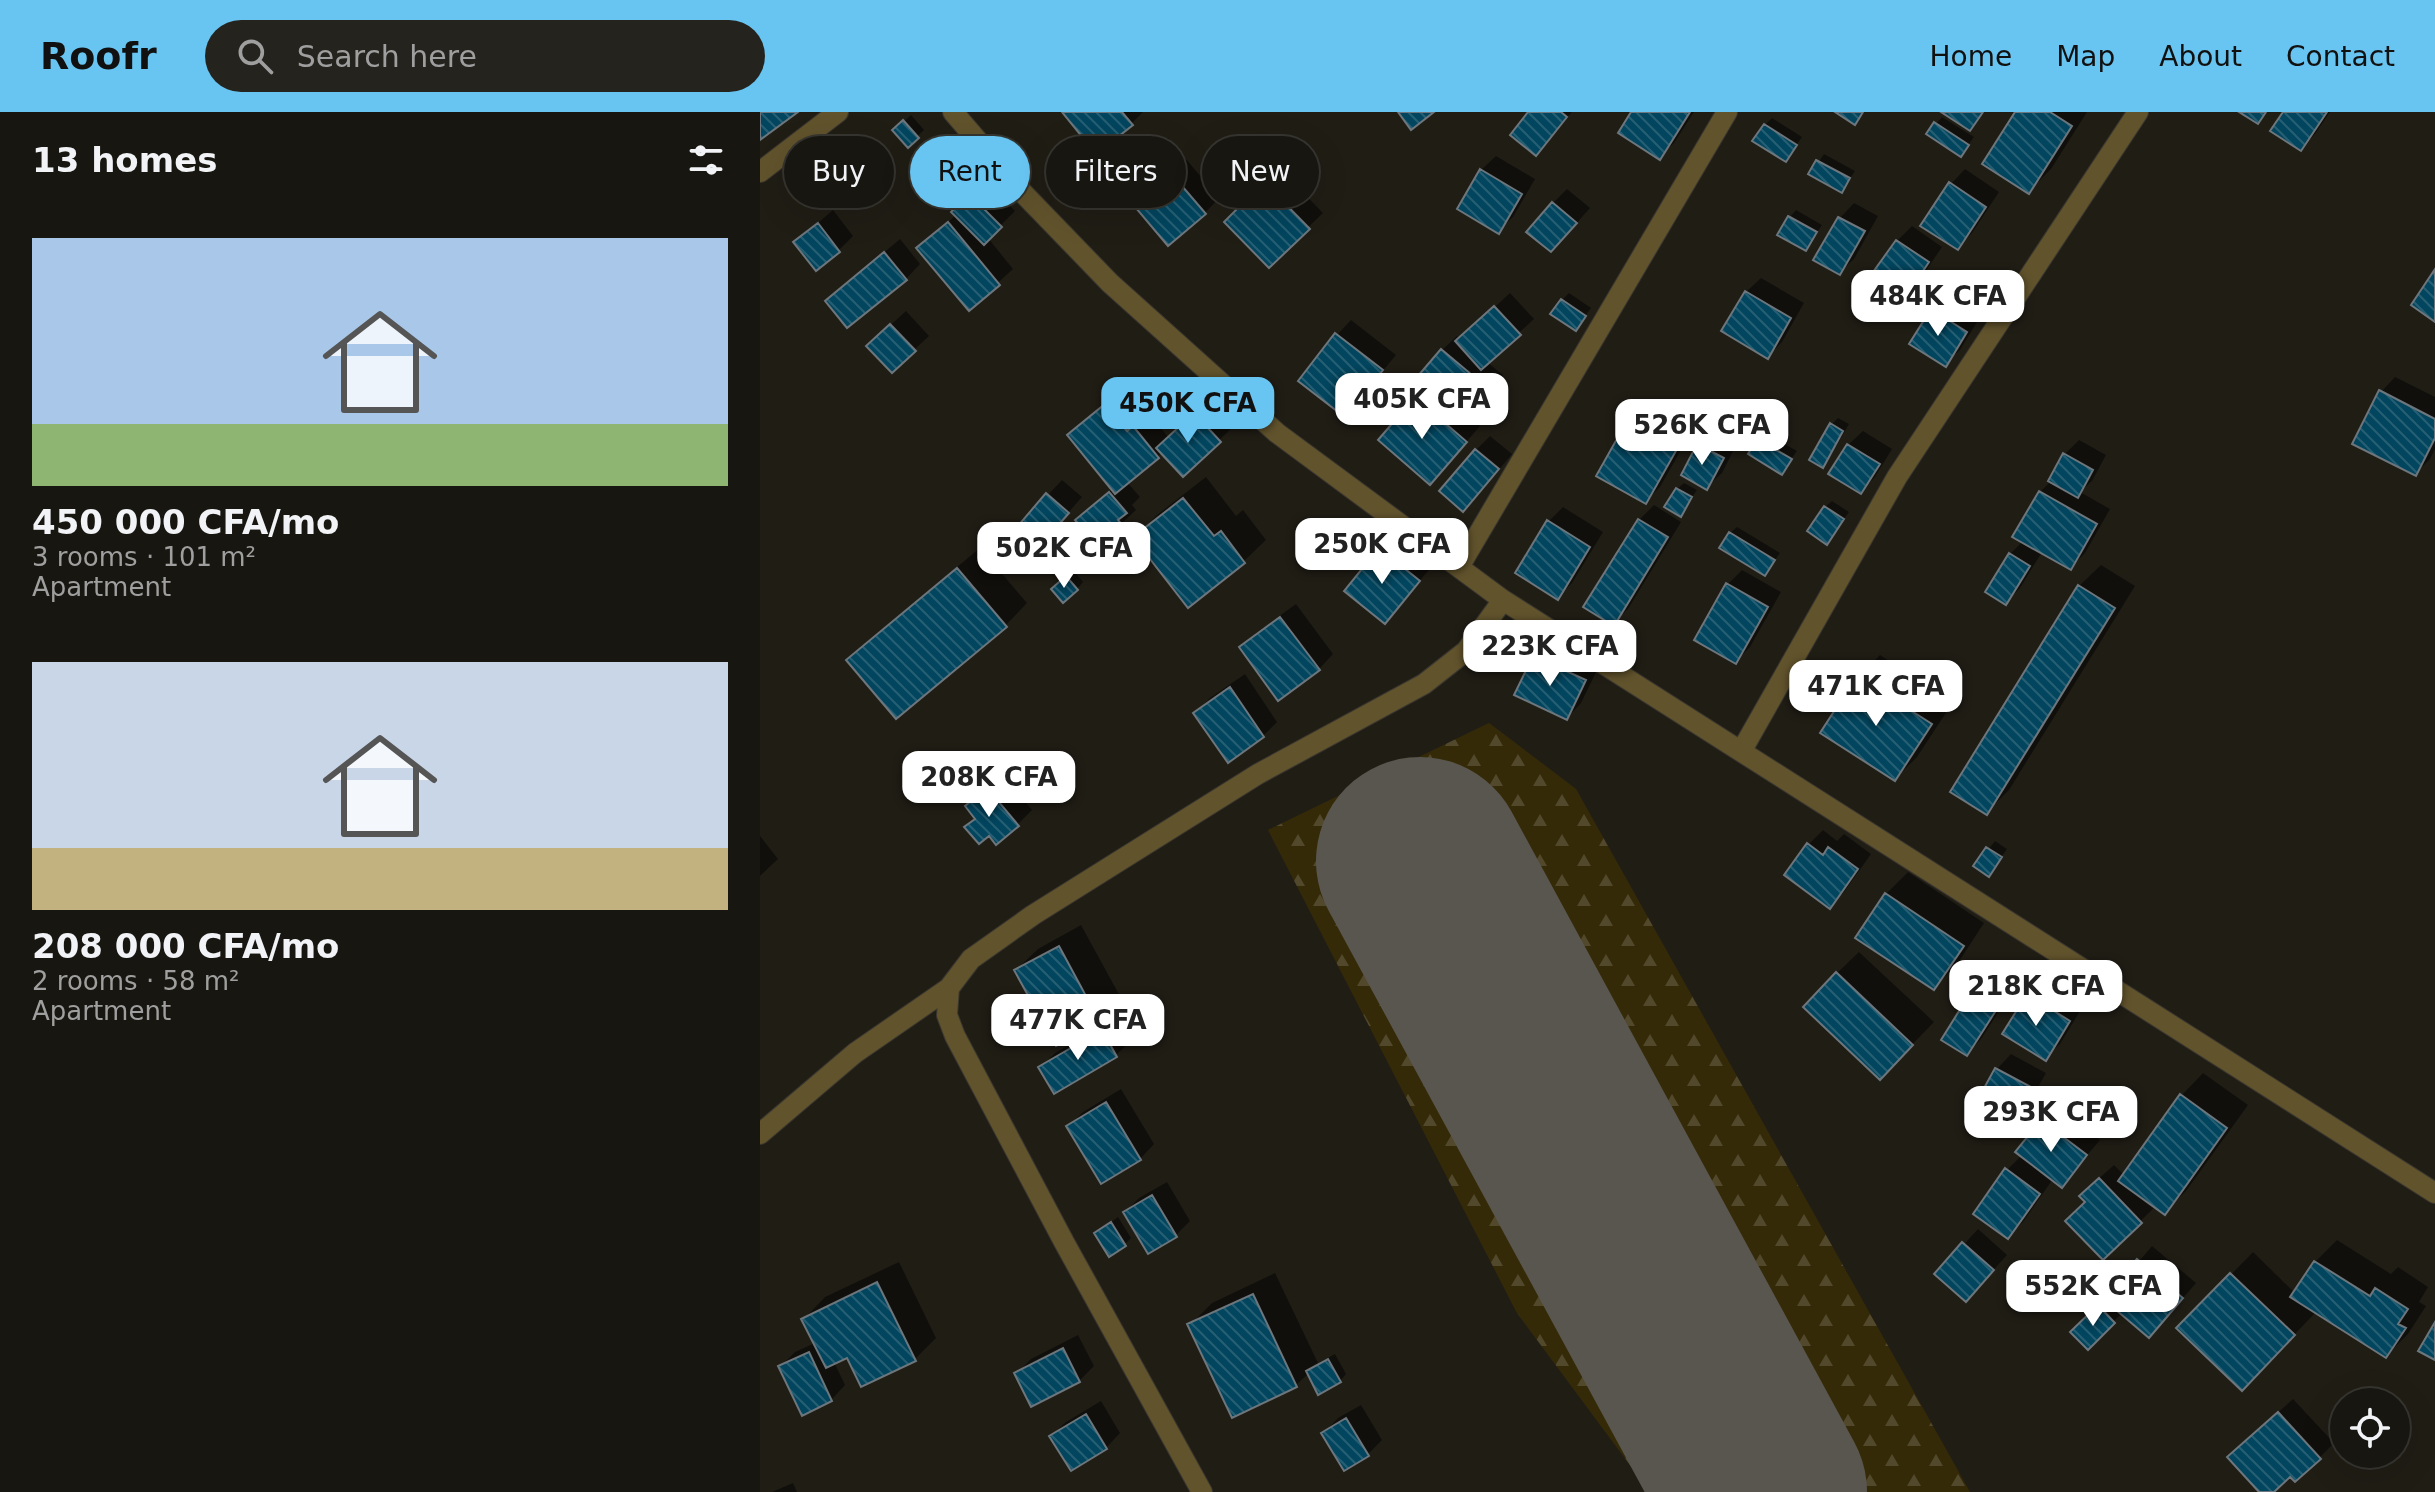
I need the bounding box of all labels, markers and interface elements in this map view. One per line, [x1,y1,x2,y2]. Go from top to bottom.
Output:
search box [205,20,765,92]
text: Roofr [40,34,157,78]
icon: search [233,34,277,78]
text: Search here [297,39,477,74]
text: Home [1929,40,2012,73]
text: Map [2056,40,2115,73]
text: About [2159,40,2242,73]
text: Contact [2286,40,2395,73]
chip: Buy [784,136,894,208]
chip: Rent [910,136,1030,208]
chip: Filters [1046,136,1186,208]
chip: New [1202,136,1319,208]
icon: filters [684,138,728,182]
text: 13 homes [32,140,217,180]
pin: 484K CFA [1855,270,2021,338]
text: 484K CFA [1869,281,2007,311]
icon: home [308,290,452,434]
pin: 405K CFA [1339,373,1505,441]
pin: 450K CFA [1105,377,1271,445]
text: 405K CFA [1353,384,1491,414]
text: 450K CFA [1119,388,1257,418]
pin: 526K CFA [1619,399,1785,467]
text: 526K CFA [1633,410,1771,440]
text: 450 000 CFA/mo [32,502,339,542]
pin: 250K CFA [1299,518,1465,586]
pin: 502K CFA [981,522,1147,590]
text: 250K CFA [1313,529,1451,559]
text: 502K CFA [995,533,1133,563]
text: 3 rooms · 101 m² [32,542,256,572]
text: Apartment [32,572,171,602]
pin: 223K CFA [1467,620,1633,688]
text: 223K CFA [1481,631,1619,661]
pin: 471K CFA [1793,660,1959,728]
text: 471K CFA [1807,671,1945,701]
icon: home [308,714,452,858]
pin: 208K CFA [906,751,1072,819]
text: 208K CFA [920,762,1058,792]
text: 208 000 CFA/mo [32,926,339,966]
pin: 218K CFA [1953,960,2119,1028]
text: 2 rooms · 58 m² [32,966,240,996]
text: 218K CFA [1967,971,2105,1001]
pin: 477K CFA [995,994,1161,1062]
text: Apartment [32,996,171,1026]
text: 477K CFA [1009,1005,1147,1035]
pin: 293K CFA [1968,1086,2134,1154]
text: 293K CFA [1982,1097,2120,1127]
pin: 552K CFA [2010,1260,2176,1328]
text: 552K CFA [2024,1271,2162,1301]
map controls [2330,1388,2410,1468]
button: locate [2330,1388,2410,1468]

